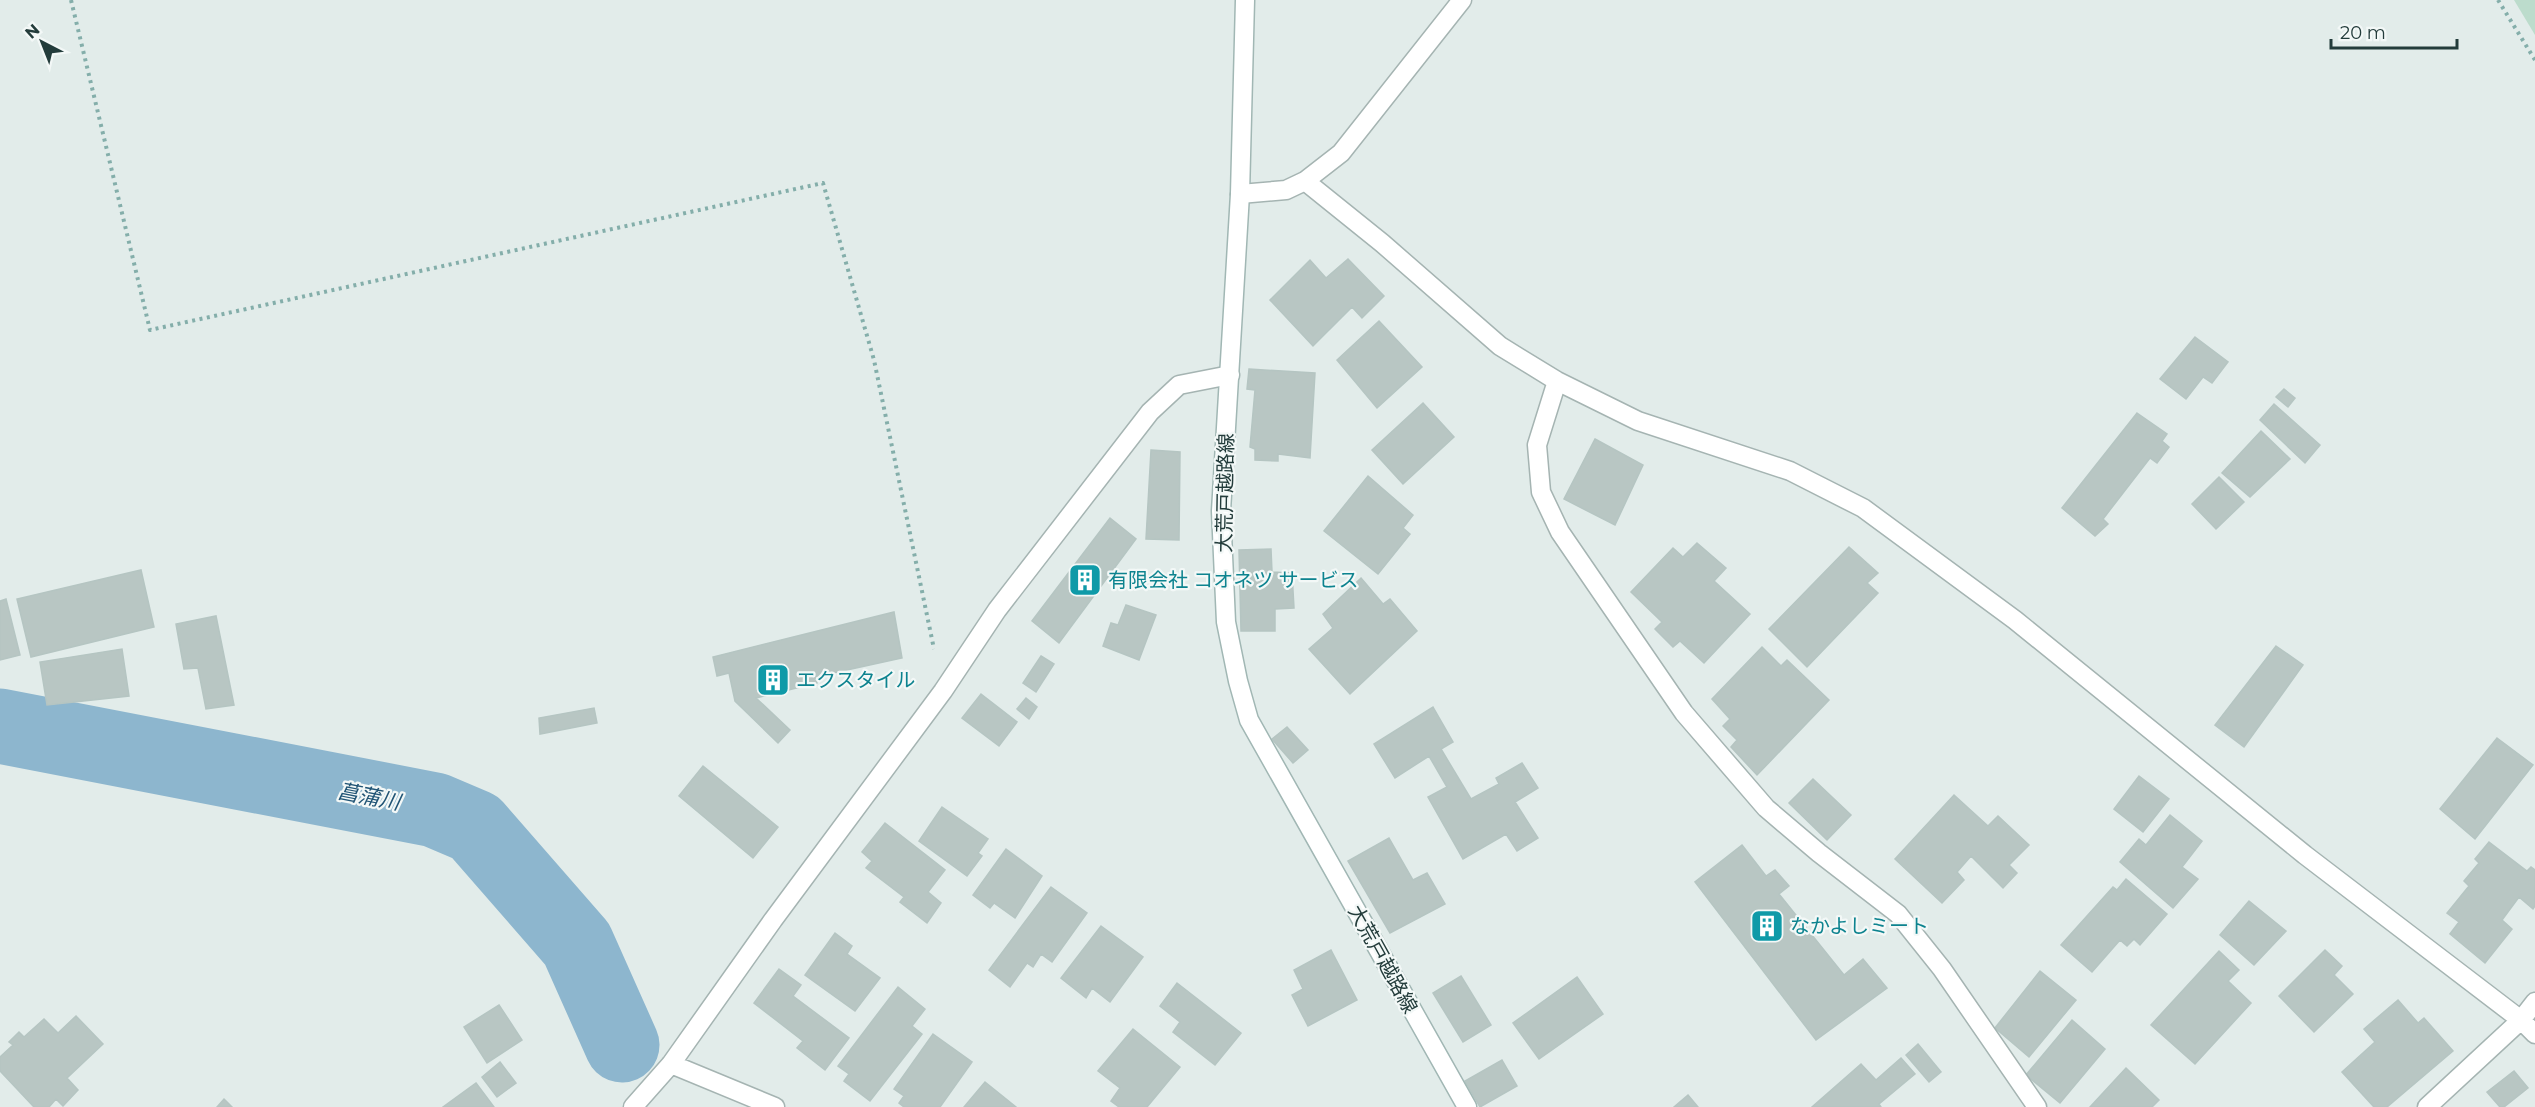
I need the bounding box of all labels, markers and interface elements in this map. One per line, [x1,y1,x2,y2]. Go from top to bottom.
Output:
north arrow [12,12,72,72]
scale bar [2331,12,2457,50]
text: N [21,20,43,43]
text: 20 m [2340,22,2386,44]
street label: 大荒戸越路線 [1212,433,1238,553]
building icon: 有限会社 コオネツ サービス [1067,562,1103,598]
place label: 有限会社 コオネツ サービス [1108,568,1358,592]
building icon: エクスタイル [755,662,791,698]
place label: エクスタイル [796,668,915,692]
water label: 菖蒲川 [336,778,404,815]
street label: 大荒戸越路線 [1343,901,1423,1017]
building icon: なかよしミート [1749,908,1785,944]
place label: なかよしミート [1790,914,1929,938]

